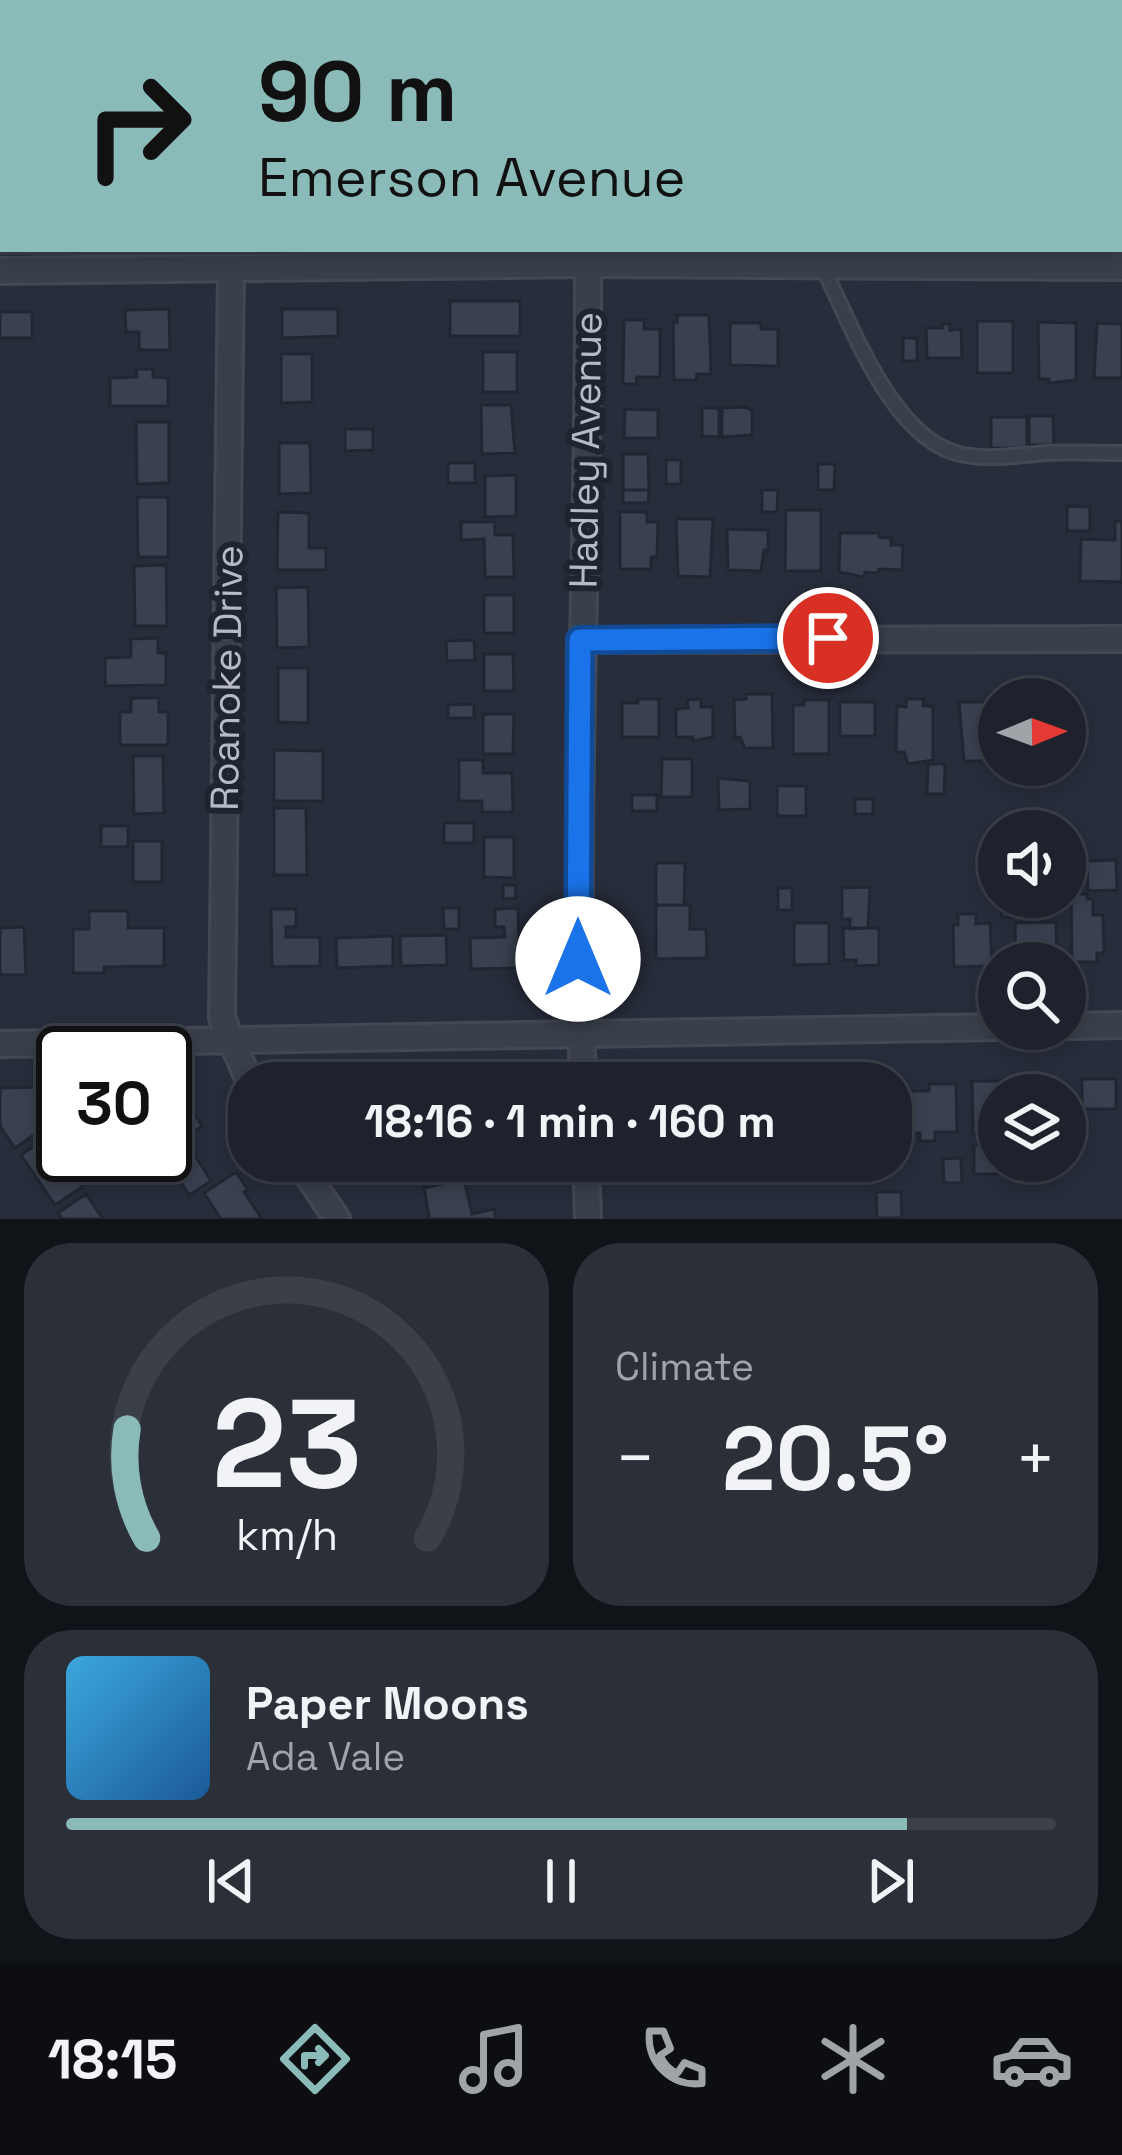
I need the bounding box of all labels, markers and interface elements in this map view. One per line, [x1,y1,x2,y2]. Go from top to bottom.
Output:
text: 90 m [258,38,457,146]
icon: right [60,48,216,204]
text: Emerson Avenue [258,143,685,212]
street label: Hadley Avenue [559,311,612,589]
street label: Roanoke Drive [200,545,253,811]
pin [777,587,879,689]
icon: arrive [795,605,861,671]
north arrow [978,678,1086,786]
map controls [978,678,1086,1182]
button: sound [978,810,1086,918]
position arrow [515,896,641,1022]
button: search [978,942,1086,1050]
speed limit sign: 30 [36,1026,192,1182]
button: layers [978,1074,1086,1182]
text: 18:16 · 1 min · 160 m [364,1093,776,1150]
text: Climate [615,1342,754,1391]
text: 23 [211,1364,362,1523]
text: 20.5° [722,1401,949,1516]
text: − [615,1416,656,1500]
text: + [1015,1416,1056,1500]
text: km/h [235,1507,338,1562]
text: Paper Moons [246,1675,529,1732]
text: Ada Vale [246,1732,405,1781]
icon: previous [198,1848,264,1914]
icon: pause [528,1848,594,1914]
icon: next [858,1848,924,1914]
icon: directions [273,2017,357,2101]
icon: music [452,2017,536,2101]
icon: phone [632,2017,716,2101]
icon: climate [811,2017,895,2101]
icon: car [990,2017,1074,2101]
text: 18:15 [48,2025,177,2094]

